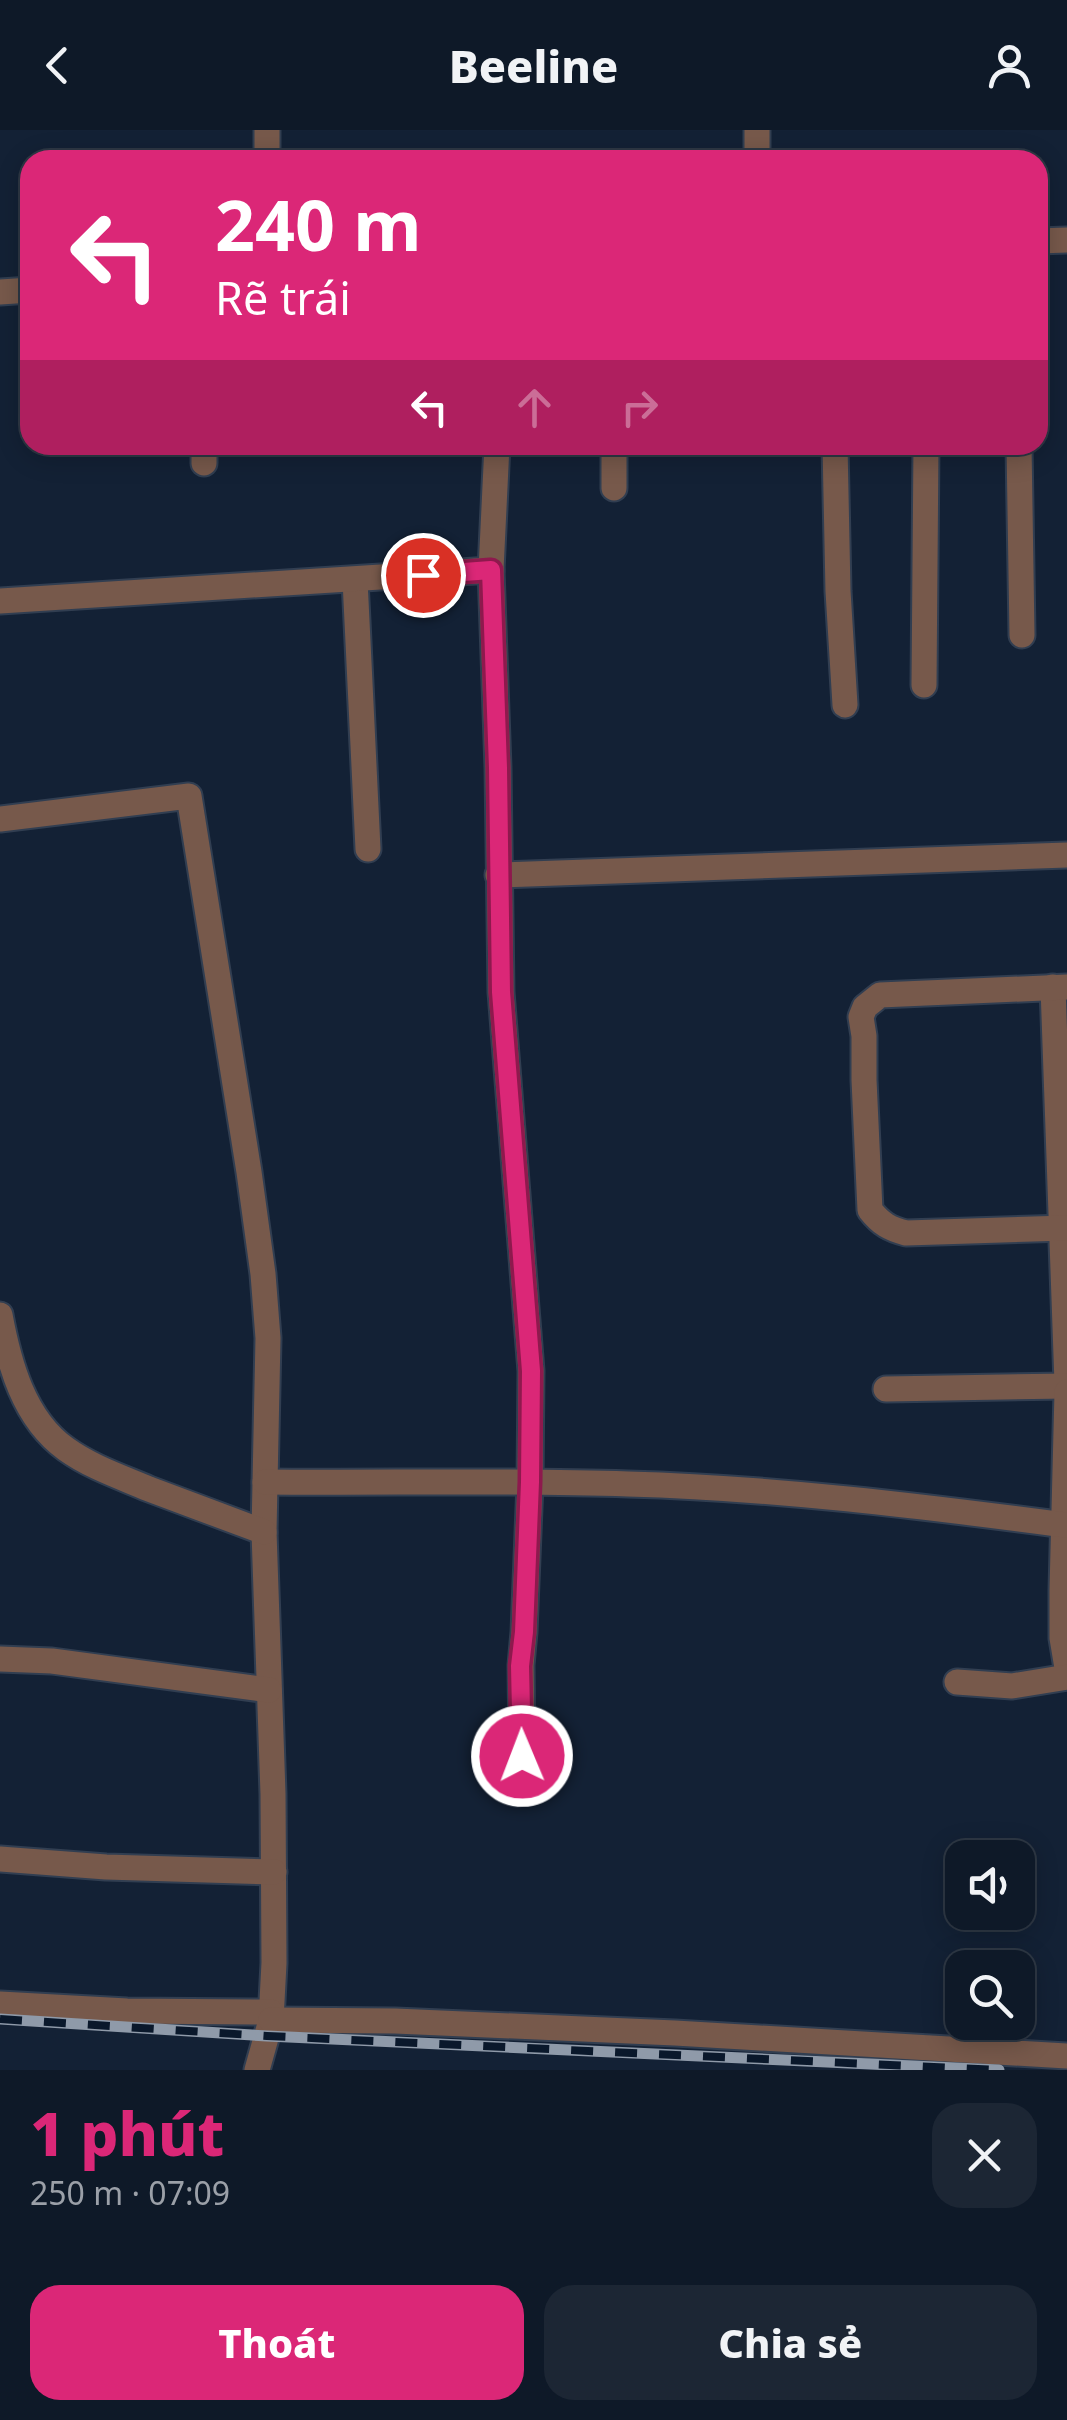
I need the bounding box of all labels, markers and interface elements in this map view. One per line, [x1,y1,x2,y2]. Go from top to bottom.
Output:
text: Beeline [449,35,618,96]
icon: back [30,38,85,93]
icon: person [982,38,1037,93]
text: 240 m [215,176,422,272]
icon: left [50,190,180,320]
text: Rẽ trái [215,267,351,328]
icon: left [402,380,457,435]
icon: ahead [507,380,562,435]
icon: right [612,380,667,435]
pin [381,533,466,618]
icon: arrive [396,548,451,603]
position arrow [470,1704,574,1808]
map controls [945,1840,1035,2040]
button: sound [945,1840,1035,1930]
button: search [945,1950,1035,2040]
text: 1 phút [30,2092,224,2174]
button: close [932,2103,1037,2208]
text: 250 m · 07:09 [30,2171,230,2214]
button: Thoát [30,2285,524,2400]
button: Chia sẻ [544,2285,1037,2400]

